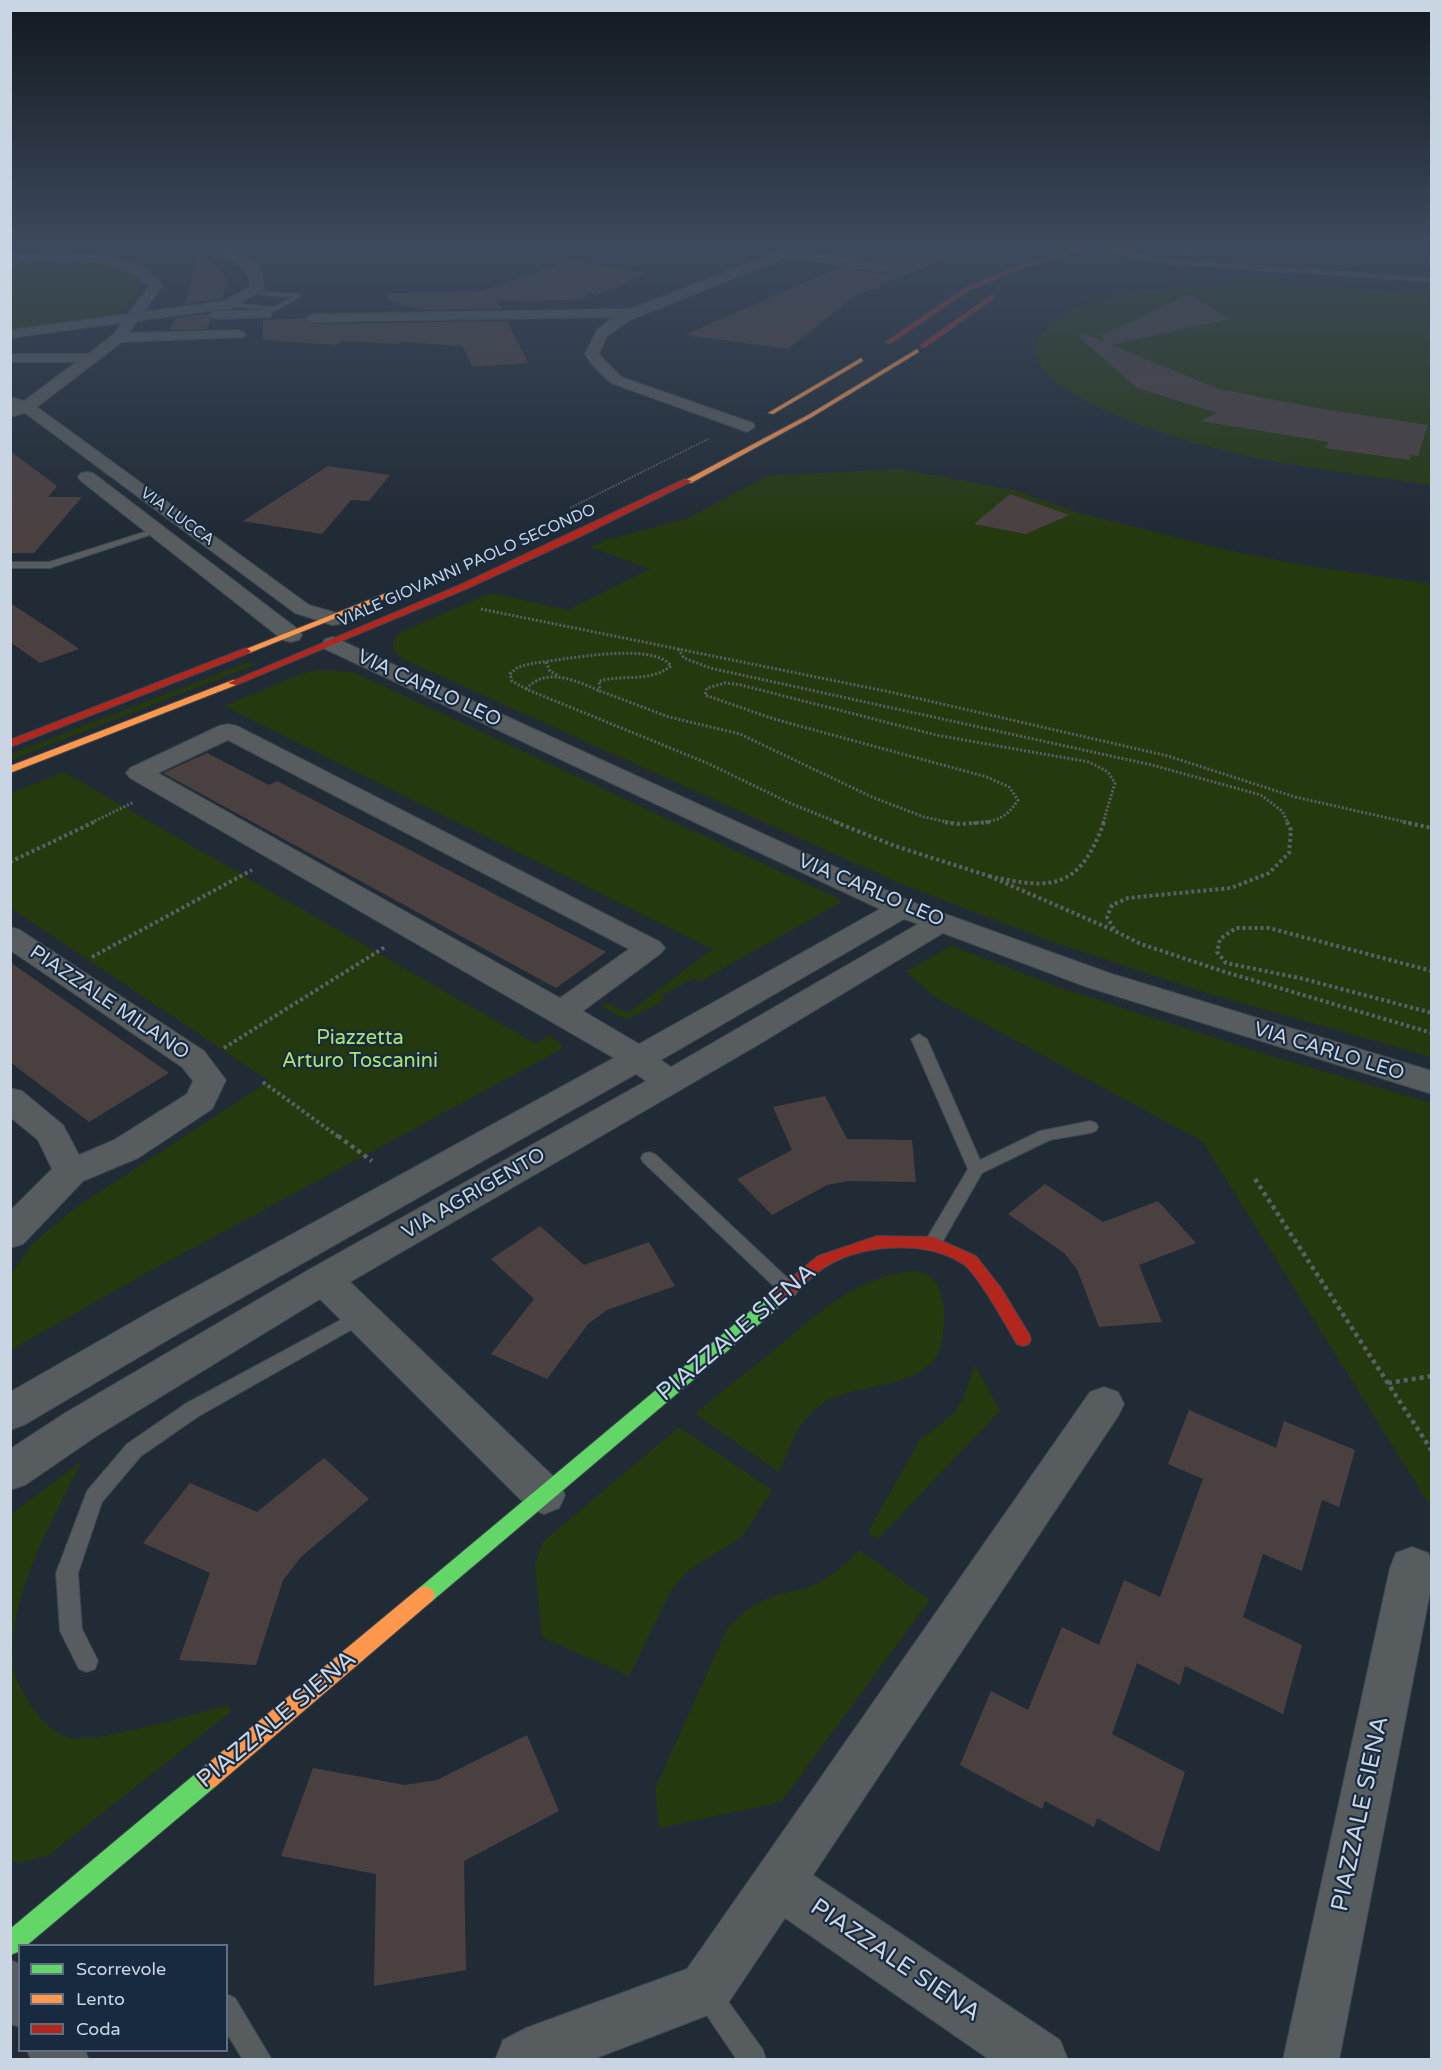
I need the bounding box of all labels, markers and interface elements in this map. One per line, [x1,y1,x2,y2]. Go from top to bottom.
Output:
street label: VIA LUCCA [136,484,218,550]
street label: VIALE GIOVANNI PAOLO SECONDO [335,500,599,632]
street label: VIA CARLO LEO [353,645,505,733]
street label: VIA CARLO LEO [794,849,948,933]
street label: PIAZZALE MILANO [25,941,193,1065]
street label: VIA CARLO LEO [1251,1018,1407,1086]
park label: Piazzetta Arturo Toscanini [282,1027,438,1074]
street label: VIA AGRIGENTO [398,1143,550,1245]
street label: PIAZZALE SIENA [652,1258,822,1408]
street label: PIAZZALE SIENA [192,1645,362,1795]
street label: PIAZZALE SIENA [1326,1714,1396,1914]
street label: PIAZZALE SIENA [805,1893,985,2029]
legend [18,1944,228,2052]
text: Scorrevole [76,1958,166,1980]
text: Lento [76,1988,125,2010]
text: Coda [76,2018,121,2040]

